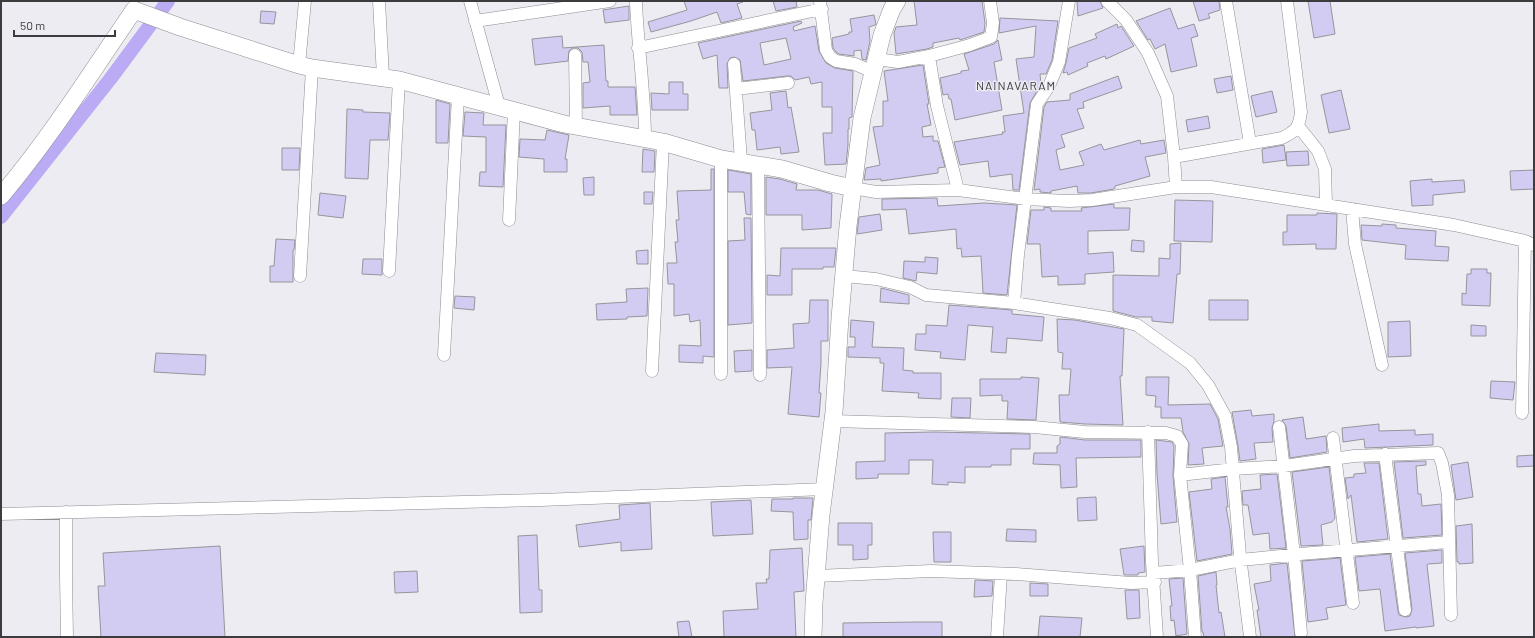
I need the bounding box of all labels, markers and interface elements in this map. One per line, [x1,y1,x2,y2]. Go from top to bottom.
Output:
scale bar [14,12,115,38]
text: 50 m [20,18,45,32]
district label: NAINAVARAM [976,78,1056,92]

